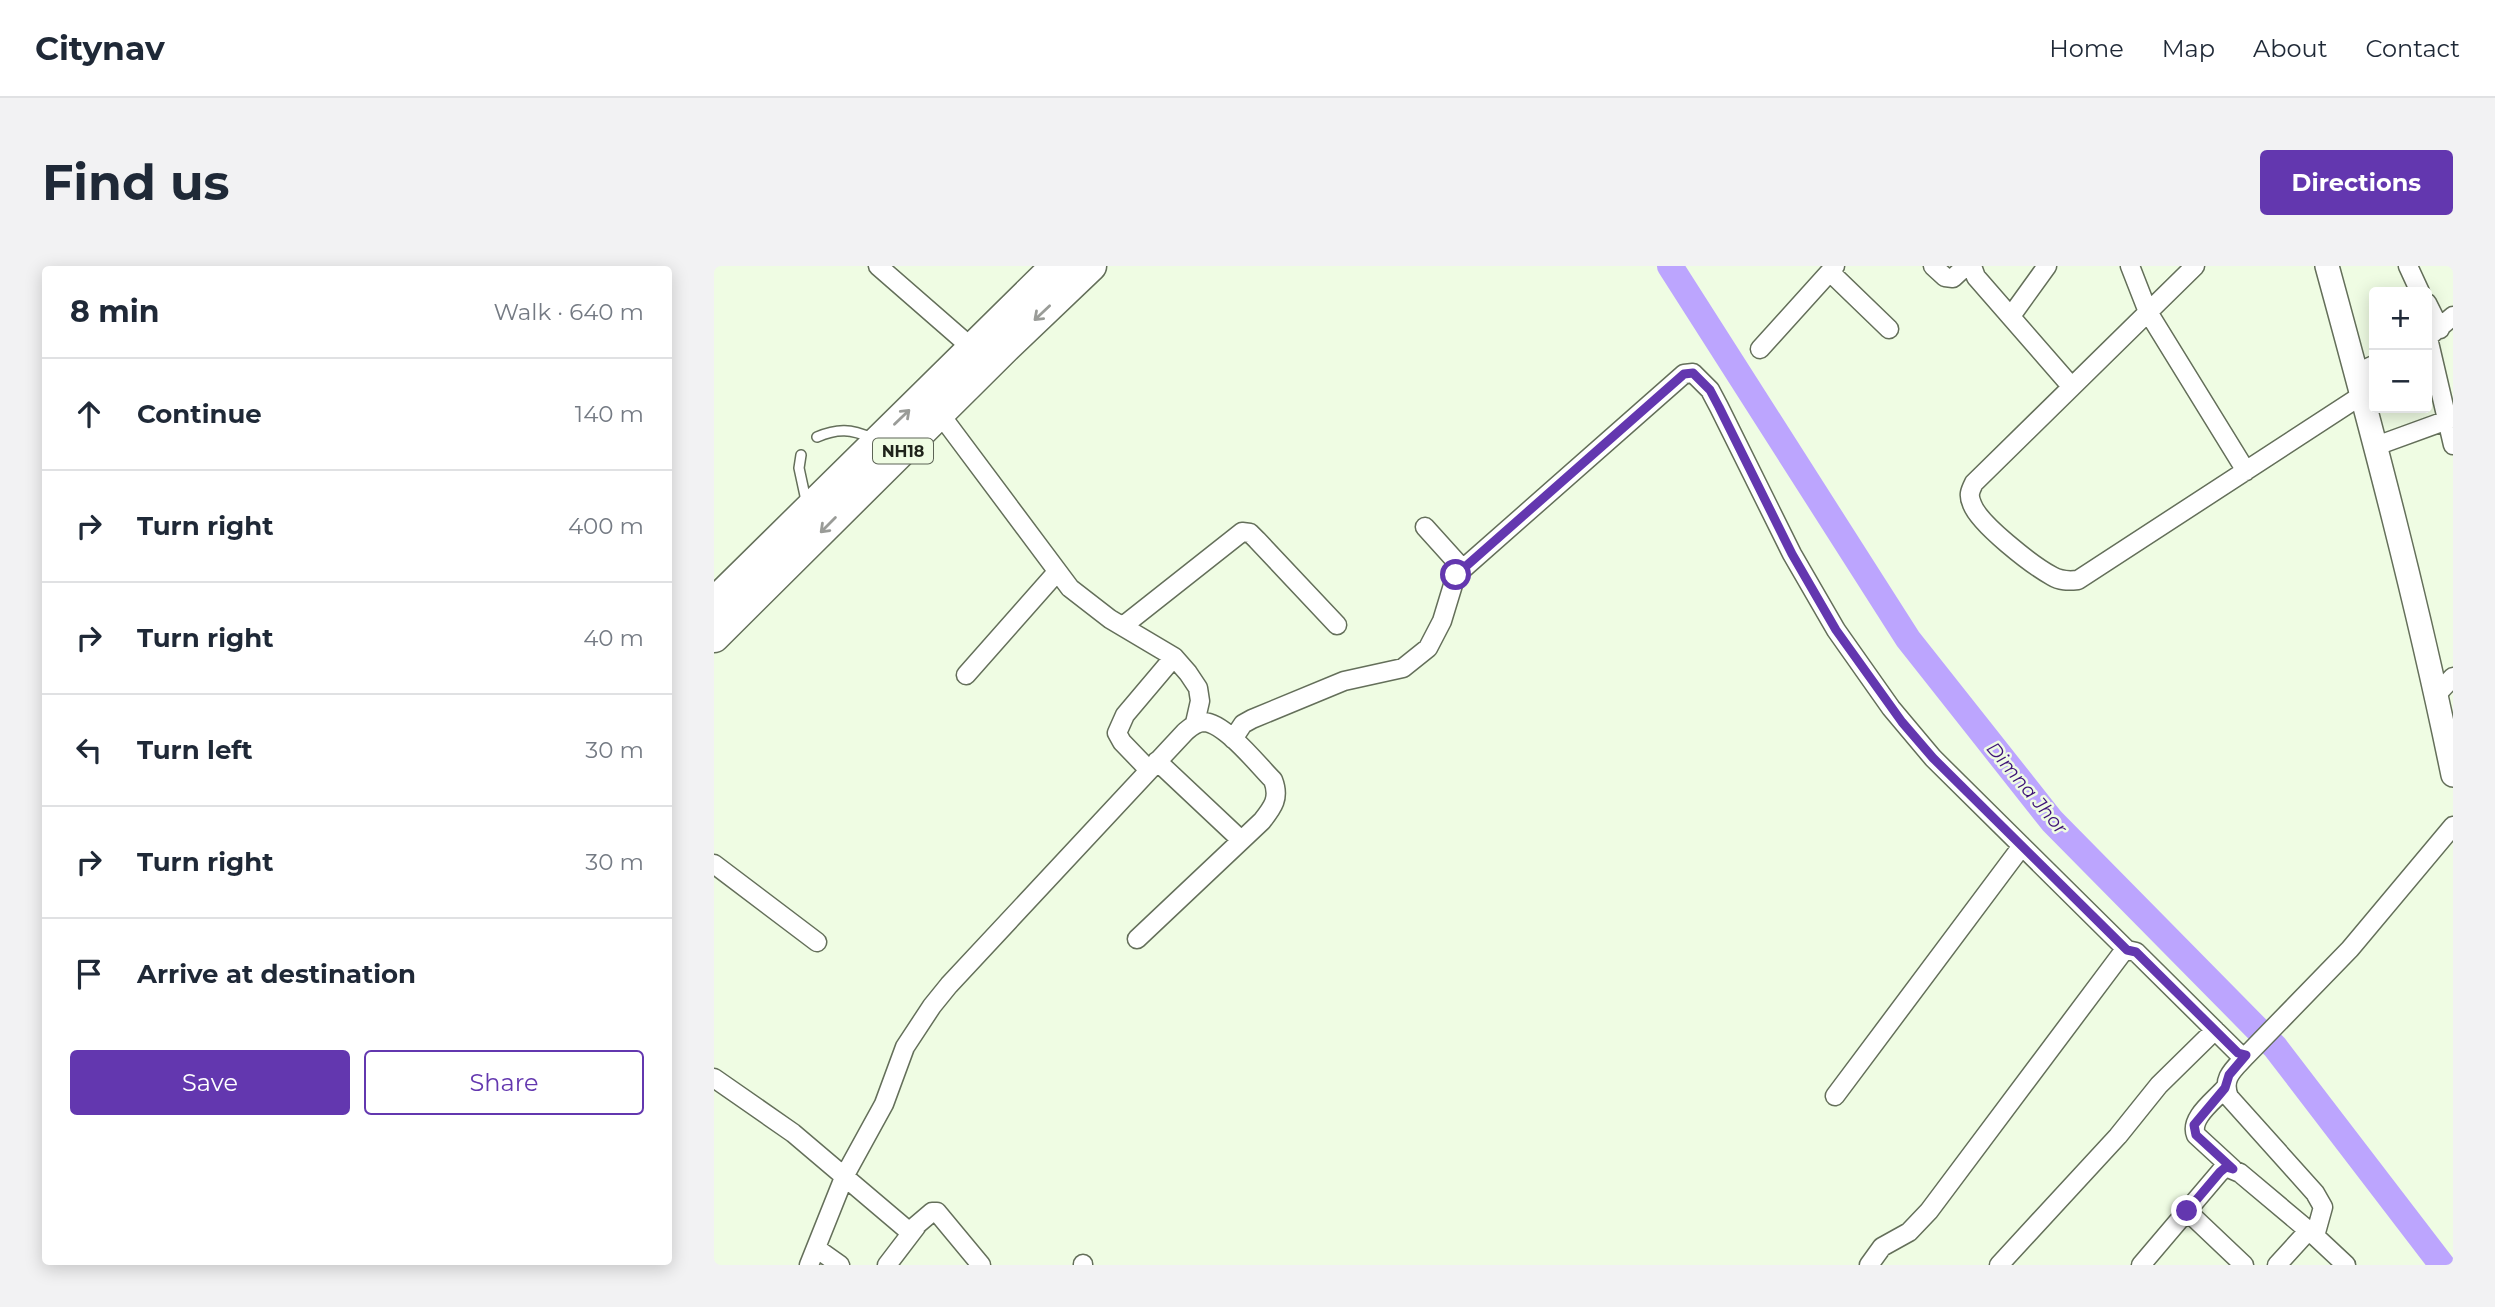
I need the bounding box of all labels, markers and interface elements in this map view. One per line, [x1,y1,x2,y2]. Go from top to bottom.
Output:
text: Citynav [35,28,165,68]
text: Home [2049,34,2124,63]
text: Map [2162,34,2215,63]
text: About [2253,34,2327,63]
text: Contact [2365,34,2460,63]
button: Directions [2260,150,2453,215]
text: Find us [42,153,230,212]
map controls [2369,287,2432,413]
button: + [2369,287,2432,350]
text: 8 min [70,293,160,330]
text: Walk · 640 m [493,298,644,326]
one-way arrow [1034,304,1051,321]
button: − [2369,350,2432,413]
icon: ahead [70,395,108,433]
text: Continue [137,398,262,430]
text: 140 m [575,400,644,428]
one-way arrow [893,409,910,426]
road number: NH18 [873,438,933,463]
icon: right [70,507,108,545]
text: Turn right [137,510,273,542]
text: 400 m [568,512,644,540]
one-way arrow [820,517,837,534]
route start [1440,559,1471,590]
icon: right [70,619,108,657]
text: Turn right [137,622,273,654]
text: 40 m [583,624,644,652]
icon: left [70,731,108,769]
text: Turn left [137,734,253,766]
text: 30 m [585,736,644,764]
water label: Dimna Jhor [1982,737,2072,839]
icon: right [70,843,108,881]
text: Turn right [137,846,273,878]
text: 30 m [585,848,644,876]
icon: arrive [70,955,108,993]
text: Arrive at destination [137,958,416,990]
button: Save [70,1050,350,1115]
button: Share [364,1050,644,1115]
route end [2171,1195,2202,1226]

